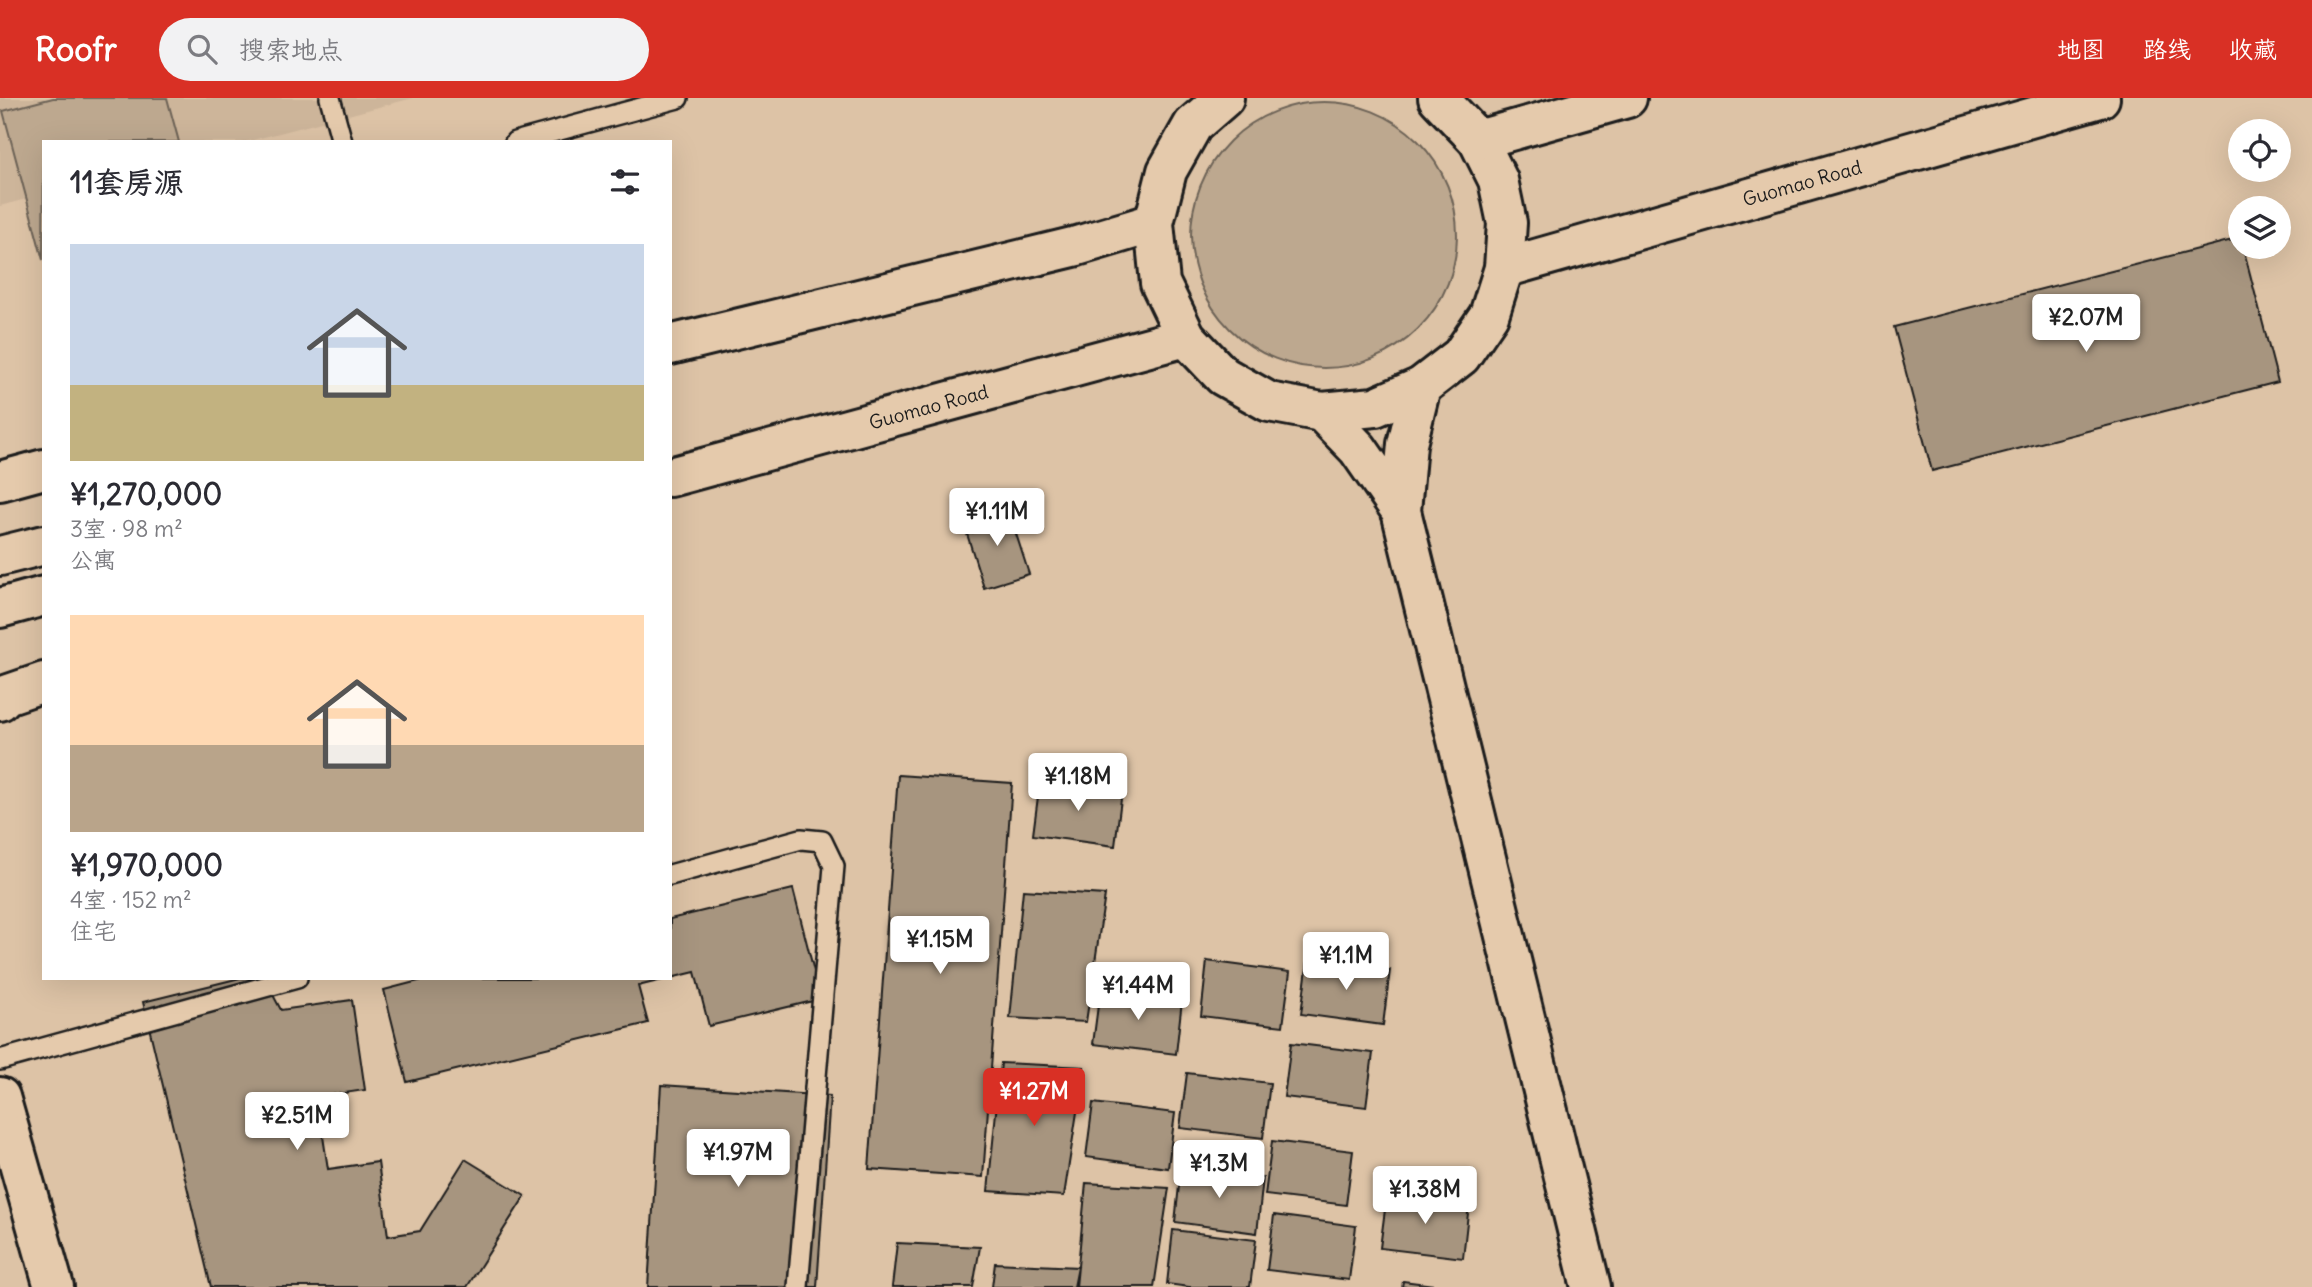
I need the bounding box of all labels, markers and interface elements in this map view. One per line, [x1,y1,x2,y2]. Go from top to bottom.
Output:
search box [159,18,649,81]
text: Roofr [35,28,117,70]
icon: search [183,30,221,68]
text: 搜索地点 [239,33,343,66]
text: 地图 [2057,34,2105,64]
text: 路线 [2143,34,2191,64]
text: 收藏 [2229,34,2277,64]
map controls [2228,119,2291,259]
button: locate [2228,119,2291,182]
street label: Guomao Road [1740,155,1864,211]
text: 11套房源 [70,163,184,201]
icon: filters [606,163,644,201]
button: layers [2228,196,2291,259]
icon: home [294,290,420,416]
pin: ¥2.07M [2029,294,2143,354]
text: ¥2.07M [2048,302,2124,331]
street label: Guomao Road [866,379,991,434]
text: ¥1,270,000 [70,475,222,513]
pin: ¥1.11M [940,489,1054,548]
text: ¥1.11M [965,496,1029,525]
text: 3室 · 98 m² [70,514,183,543]
text: 公寓 [70,545,116,574]
icon: home [294,661,420,787]
pin: ¥1.18M [1021,754,1135,813]
text: ¥1.18M [1044,761,1112,790]
text: ¥1,970,000 [70,846,223,884]
text: 4室 · 152 m² [70,885,192,914]
text: 住宅 [70,916,116,945]
pin: ¥1.15M [883,916,997,976]
text: ¥1.15M [906,924,974,953]
pin: ¥1.1M [1297,932,1395,992]
text: ¥1.1M [1319,940,1373,969]
pin: ¥1.44M [1081,962,1195,1022]
text: ¥1.44M [1102,970,1174,999]
pin: ¥1.27M [977,1068,1091,1128]
text: ¥1.27M [999,1076,1069,1105]
pin: ¥2.51M [240,1093,354,1152]
text: ¥2.51M [261,1100,333,1129]
pin: ¥1.97M [681,1130,795,1189]
text: ¥1.97M [703,1137,773,1166]
pin: ¥1.3M [1170,1140,1268,1200]
text: ¥1.3M [1189,1148,1249,1177]
pin: ¥1.38M [1368,1166,1482,1226]
text: ¥1.38M [1389,1174,1461,1203]

